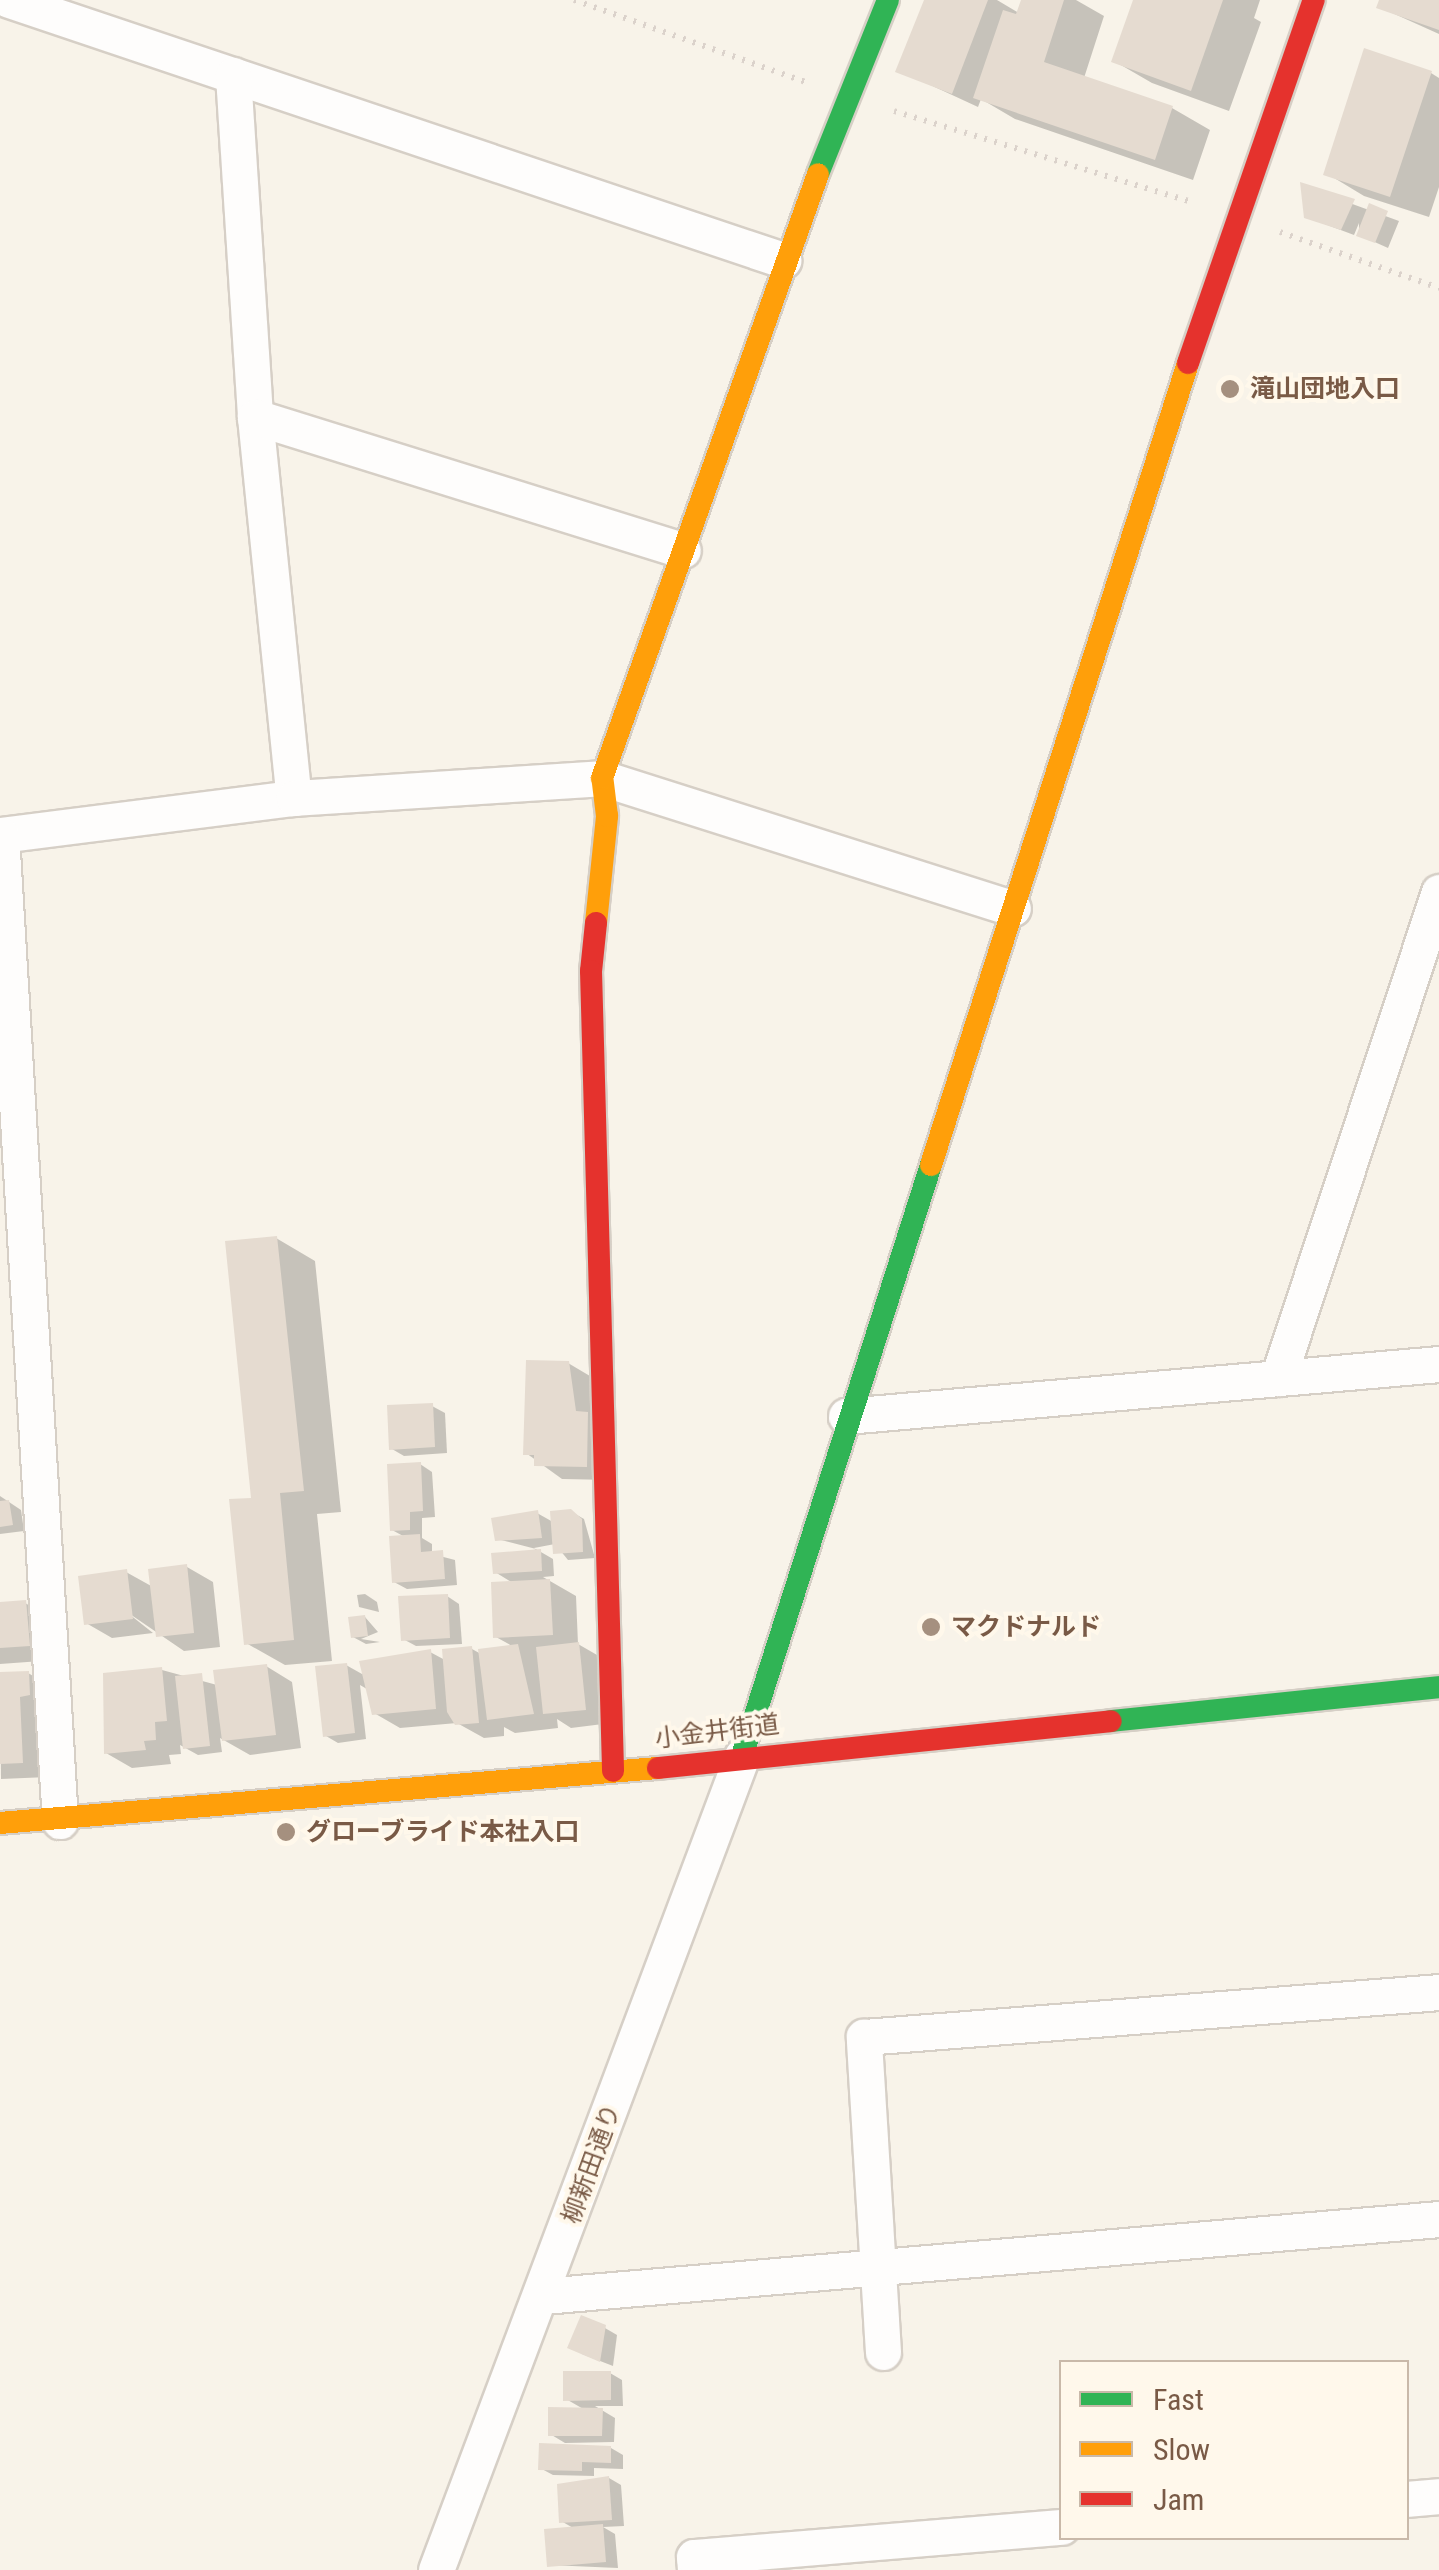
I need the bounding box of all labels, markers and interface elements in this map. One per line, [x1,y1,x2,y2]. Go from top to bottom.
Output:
place label: 滝山団地入口 [1250,374,1400,404]
marker: 滝山団地入口 [1219,378,1241,400]
place label: マクドナルド [951,1612,1101,1642]
marker: マクドナルド [920,1616,942,1638]
street label: 小金井街道 [653,1709,781,1755]
place label: グローブライド本社入口 [306,1817,581,1847]
marker: グローブライド本社入口 [275,1821,297,1843]
street label: 柳新田通り [557,2100,627,2228]
legend [1059,2360,1409,2540]
text: Fast [1153,2382,1204,2417]
text: Slow [1153,2432,1210,2467]
text: Jam [1153,2482,1204,2517]

